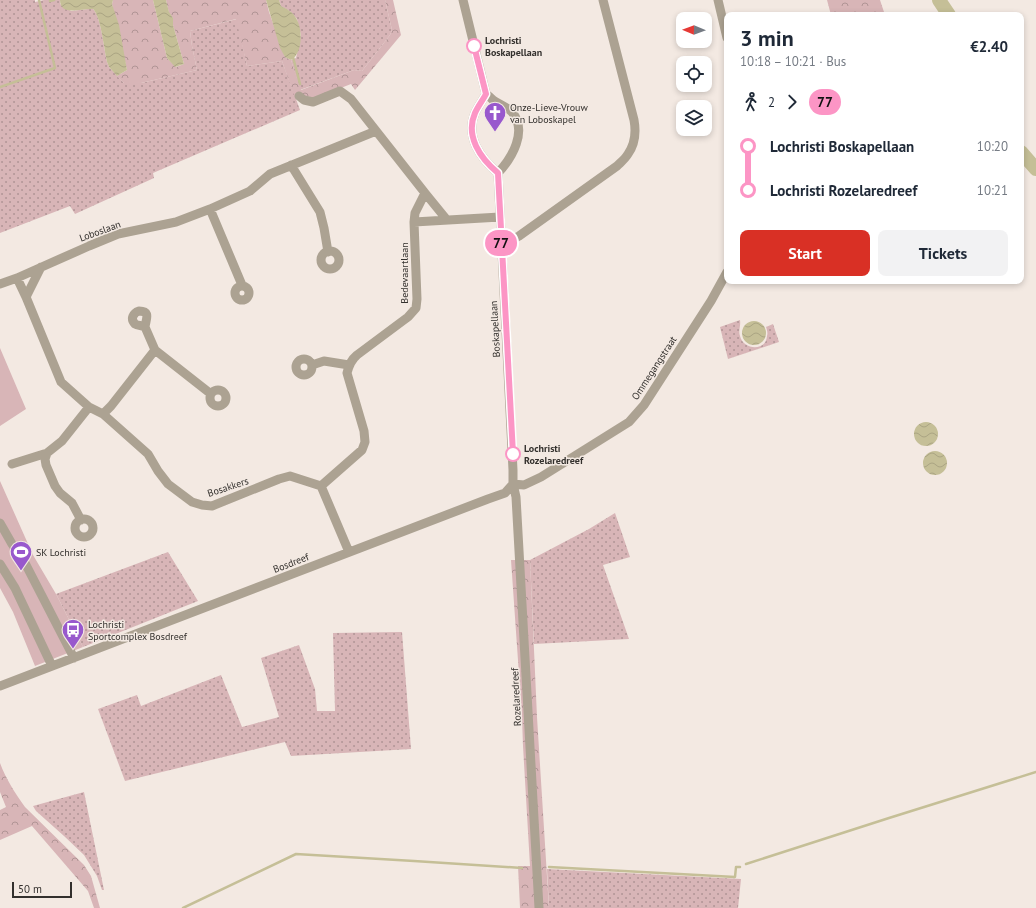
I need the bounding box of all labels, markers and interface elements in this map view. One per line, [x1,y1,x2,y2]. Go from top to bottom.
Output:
north arrow [676,12,712,48]
map controls [676,12,712,136]
text: 3 min [740,24,794,52]
place label: Lochristi Boskapellaan [485,34,542,59]
text: €2.40 [970,37,1008,56]
marker: Lochristi Boskapellaan [466,38,482,54]
text: 10:18 – 10:21 · Bus [740,53,846,70]
button: locate [676,56,712,92]
icon: walk [740,91,762,113]
icon: forward [781,91,803,113]
text: 77 [817,93,833,111]
text: 2 [768,94,775,111]
church icon: Onze-Lieve-Vrouw van Loboskapel [482,100,508,133]
button: layers [676,100,712,136]
place label: Onze-Lieve-Vrouw van Loboskapel [510,101,588,126]
text: Lochristi Boskapellaan [770,137,914,156]
text: 10:20 [977,138,1008,155]
text: Lochristi Rozelaredreef [770,181,917,200]
text: 10:21 [977,182,1008,199]
street label: Loboslaan [77,217,123,245]
line badge: 77 [483,230,519,256]
button: Start [740,230,870,276]
button: Tickets [878,230,1008,276]
text: 77 [493,234,509,252]
street label: Bedevaartlaan [398,242,411,304]
street label: Boskapellaan [487,300,503,358]
street label: Ommegangstraat [629,333,680,402]
place label: Lochristi Rozelaredreef [524,442,584,467]
marker: Lochristi Rozelaredreef [505,446,521,462]
street label: Bosakkers [206,474,250,500]
sports icon: SK Lochristi [8,539,34,572]
place label: SK Lochristi [36,546,86,559]
street label: Bosdreef [271,550,312,576]
bus stop icon: Lochristi Sportcomplex Bosdreef [60,617,86,650]
place label: Lochristi Sportcomplex Bosdreef [88,618,188,643]
street label: Rozelaredreef [508,667,524,727]
scale bar [12,880,72,899]
text: 50 m [18,882,42,896]

